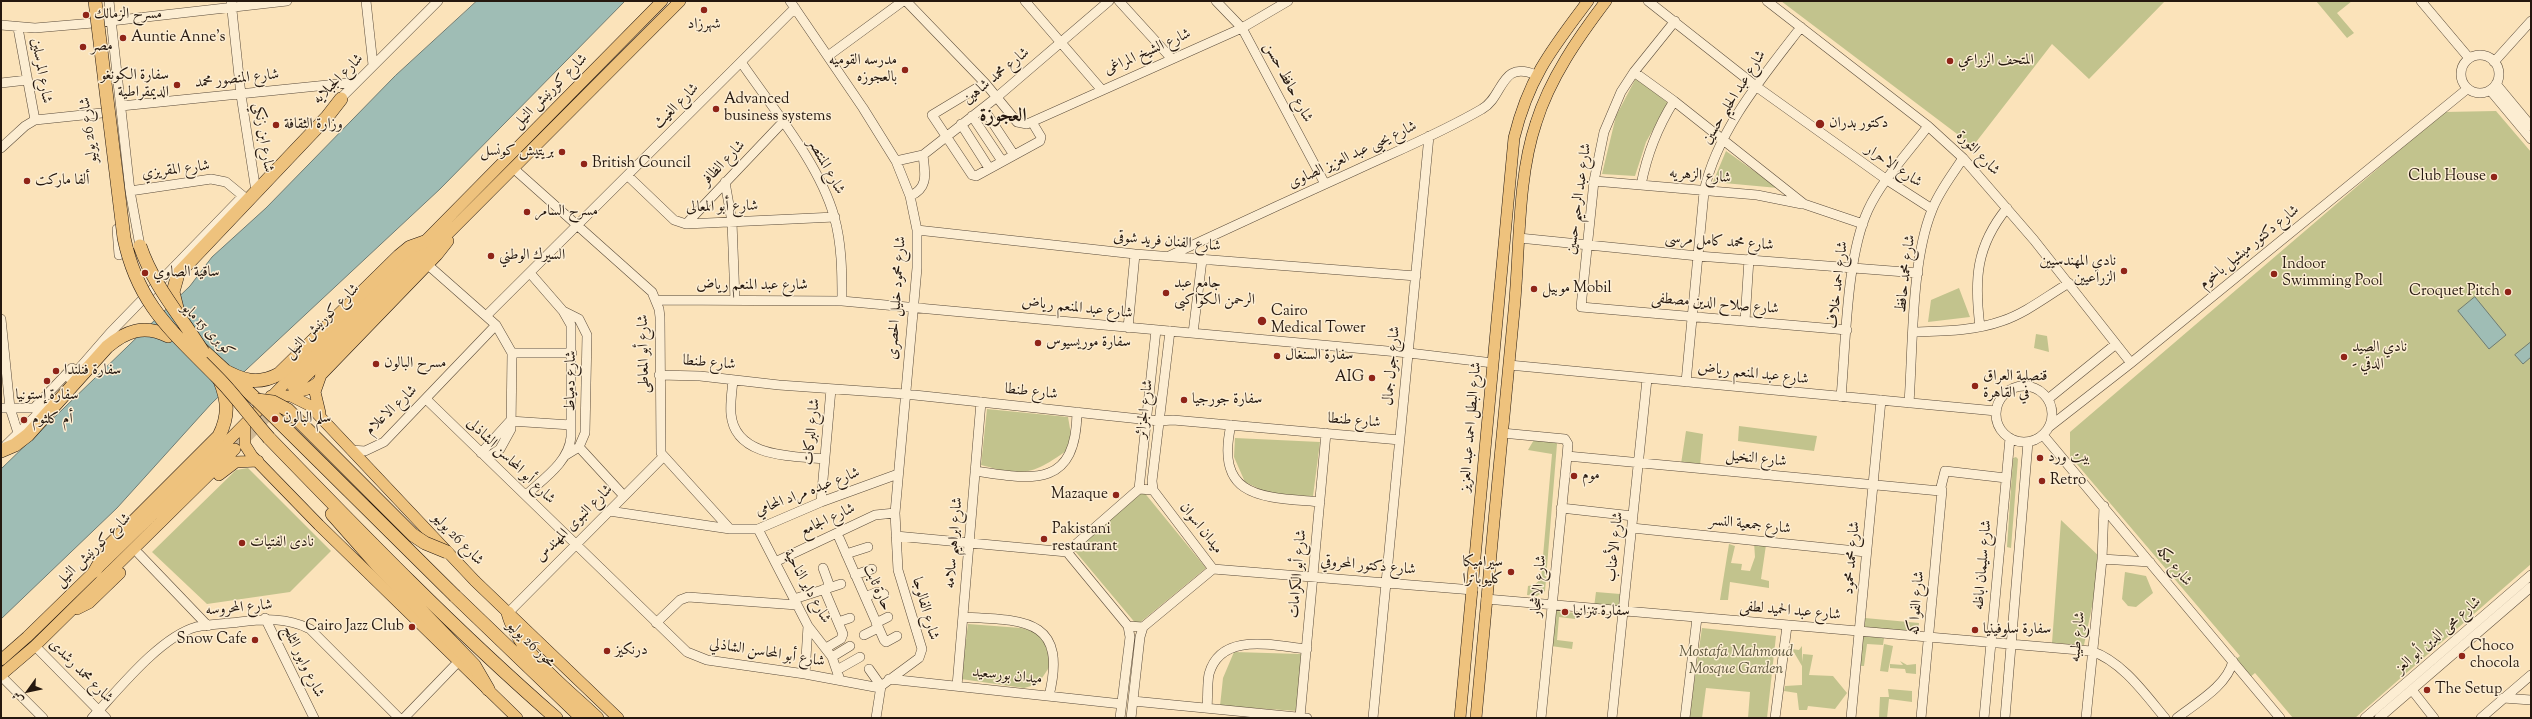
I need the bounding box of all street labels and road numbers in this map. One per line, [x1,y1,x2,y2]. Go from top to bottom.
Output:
street label: شارع الشيخ المراغى [1102,26,1194,80]
street label: شارع المرسلين [25,37,55,105]
street label: شارع حافظ حسن [1258,40,1316,126]
street label: شارع محمد شاهين [960,45,1034,109]
street label: شارع عبد الحليم حسين [1699,48,1771,148]
street label: شارع الجبلايه [310,51,368,109]
street label: شارع كورنيش النيل [510,51,592,133]
street label: شارع المنصور محمد [194,67,280,93]
street label: شارع الغيث [650,80,704,134]
street label: شارع 26 يوليو [77,96,103,164]
street label: شارع ابن زنكي [248,102,276,174]
street label: شارع يحيى عبد العزيز الصاوى [1286,118,1420,194]
street label: شارع الثورة [1951,128,2003,180]
street label: شارع المنتصر [802,136,848,198]
street label: شارع الظافر [698,137,750,191]
street label: شارع الاحرار [1861,141,1925,193]
street label: شارع عبد الرحيم حسين [1563,142,1597,256]
street label: شارع المقريزي [141,158,211,184]
street label: شارع الزهريه [1668,165,1732,189]
street label: شارع أبو المعالى [686,198,758,218]
street label: شارع دكتور ميشيل باخوم [2196,202,2304,294]
street label: شارع الفنان فريد شوقى [1113,229,1221,257]
street label: شارع محمد كامل مرسى [1664,230,1774,256]
street label: شارع محمد حافظ [1893,234,1921,314]
street label: شارع محمود خليل الحصرى [885,236,911,360]
street label: شارع احمد خلاف [1825,240,1853,330]
street label: شارع عبد المنعم رياض [696,277,808,295]
street label: شارع كورنيش النيل [282,281,364,363]
street label: شارع صلاح الدين مصطفى [1650,290,1780,320]
street label: شارع عبد المنعم رياض [1021,294,1133,324]
street label: كوبرى 15 مايو [177,300,237,362]
street label: شارع أبو المعاطى [635,314,655,394]
street label: شارع جول جمال [1381,325,1405,407]
street label: شارع دمياط [562,350,582,412]
street label: شارع طنطا [682,353,736,375]
street label: شارع عبد المنعم رياض [1697,360,1809,390]
street label: شارع البطل احمد عبد العزيز [1457,361,1487,493]
street label: شارع الجزائر [1133,379,1159,439]
street label: شارع طنطا [1004,381,1058,405]
street label: شارع الاعلام [362,382,422,440]
street label: شارع البركات [801,398,825,466]
street label: شارع طنطا [1327,411,1381,433]
street label: شارع أبو المحاسن الشاذلى [462,415,558,509]
street label: شارع النخيل [1725,448,1787,472]
street label: شارع عبده مراد المحامي [753,465,863,521]
street label: شارع النبوى المهندس [532,481,618,567]
street label: شارع ابراهيم سلامه [942,497,968,589]
street label: شارع الجامع [798,500,858,542]
street label: ميدان اسوان [1174,500,1226,558]
street label: شارع كورنيش النيل [52,510,136,592]
street label: شارع 26 يوليو [427,510,487,570]
street label: شارع الأعناب [1603,511,1629,583]
street label: شارع جمعية النسر [1708,513,1792,539]
street label: شارع سليمان اباظه [1971,519,1997,611]
street label: شارع محمد محمود [1841,521,1865,595]
street label: شارع أبو الكرامات [1286,529,1312,619]
street label: شارع مكه [2151,543,2195,591]
street label: شارع داير الناحية [778,547,834,627]
street label: شارع دكتور المحروقي [1320,554,1416,580]
street label: شارع الاشجار [1528,554,1552,618]
street label: حارة ثابت [858,562,894,614]
street label: شارع الفواكه [1906,570,1930,636]
street label: شارع الفالوجا [906,575,942,643]
street label: شارع محى الدين أبو العز [2392,594,2486,678]
street label: شارع المحروسه [205,597,273,621]
street label: شارع عبد الحميد لطفى [1739,599,1841,625]
street label: شارع طيبه [2067,611,2091,663]
street label: محور 26 يوليو [502,617,558,673]
street label: شارع وابور الثلج [277,623,327,701]
street label: شارع محمد رشدى [44,636,116,708]
street label: شارع أبو المحاسن الشاذلي [708,636,826,672]
street label: ميدان بورسعيد [971,664,1043,690]

